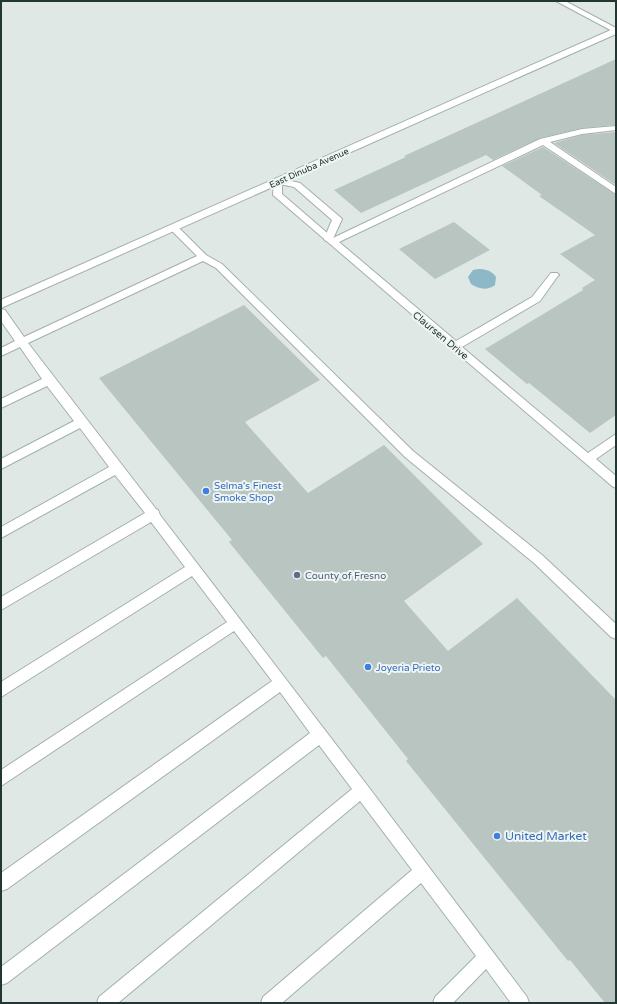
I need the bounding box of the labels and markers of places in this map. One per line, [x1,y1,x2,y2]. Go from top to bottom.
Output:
place label: Selma's Finest Smoke Shop [214,480,282,504]
marker: Selma's Finest Smoke Shop [201,486,211,496]
marker: County of Fresno [292,570,302,580]
place label: County of Fresno [305,570,386,582]
marker: Joyeria Prieto [363,662,373,672]
place label: Joyeria Prieto [376,662,441,674]
place label: United Market [505,829,587,843]
marker: United Market [492,831,502,841]

